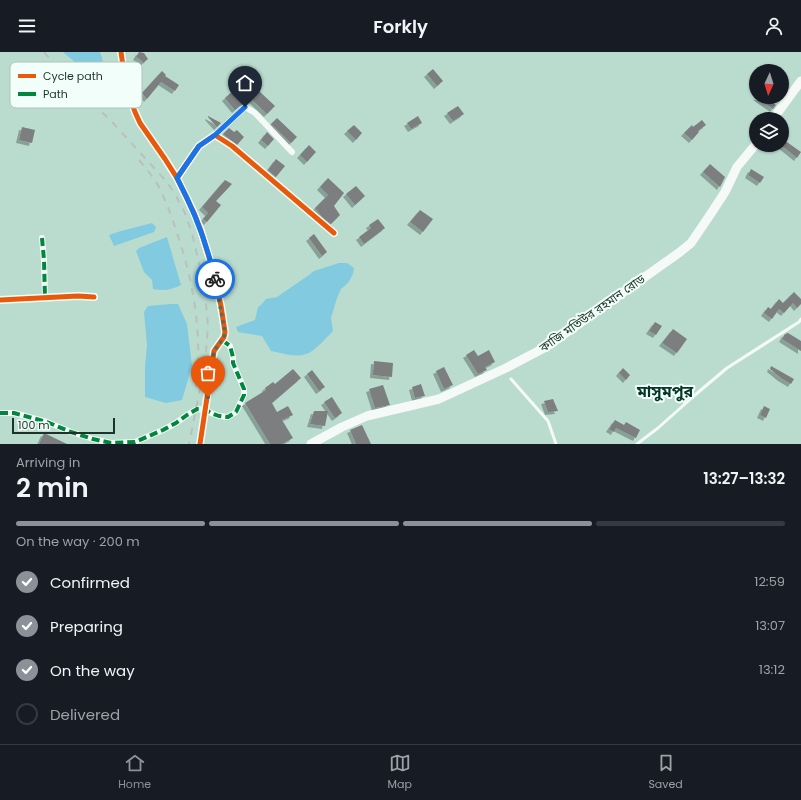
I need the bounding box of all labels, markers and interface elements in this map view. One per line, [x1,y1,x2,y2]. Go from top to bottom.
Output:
text: Forkly [373,14,428,39]
icon: menu [16,15,38,37]
icon: person [763,15,785,37]
legend [10,62,142,108]
north arrow [749,64,789,104]
map controls [749,64,789,152]
pin [228,66,262,107]
text: Cycle path [43,68,103,84]
icon: home [234,72,256,94]
text: Path [43,86,68,102]
button: layers [749,112,789,152]
courier [195,259,235,299]
icon: bike [204,268,226,290]
street label: কাজি মতিউর রহমান রোড [535,270,649,356]
pin [191,356,225,397]
icon: bag [197,362,219,384]
district label: মাসুমপুর [636,380,693,403]
scale bar [12,416,115,435]
text: 100 m [18,417,50,433]
text: Arriving in [16,453,80,472]
text: 13:27–13:32 [703,468,785,489]
text: 2 min [16,470,89,506]
text: On the way · 200 m [16,532,140,551]
icon: check [16,571,38,593]
text: Confirmed [50,572,130,593]
text: 12:59 [754,572,785,591]
icon: check [16,615,38,637]
text: Preparing [50,616,123,637]
text: 13:07 [755,616,785,635]
icon: check [16,659,38,681]
text: On the way [50,660,135,681]
text: 13:12 [759,660,785,679]
text: Delivered [50,704,120,725]
tab: Home [118,752,151,793]
tab: Map [388,752,412,793]
tab: Saved [648,752,683,793]

